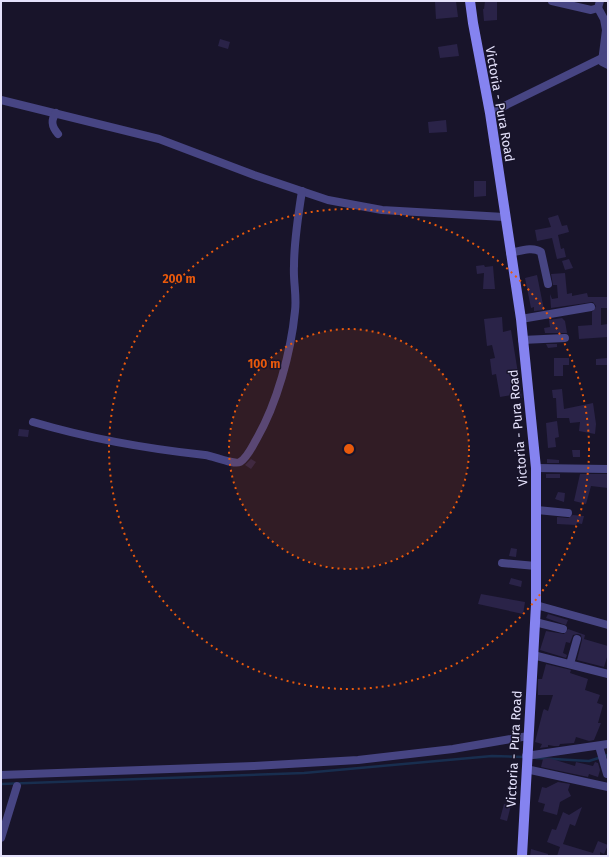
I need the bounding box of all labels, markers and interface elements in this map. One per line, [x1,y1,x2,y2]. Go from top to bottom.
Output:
street label: Victoria - Pura Road [482,45,518,163]
text: 200 m [162,272,196,286]
text: 100 m [248,357,280,371]
street label: Victoria - Pura Road [505,369,531,487]
centre of rings [342,442,356,456]
street label: Victoria - Pura Road [503,690,525,808]

